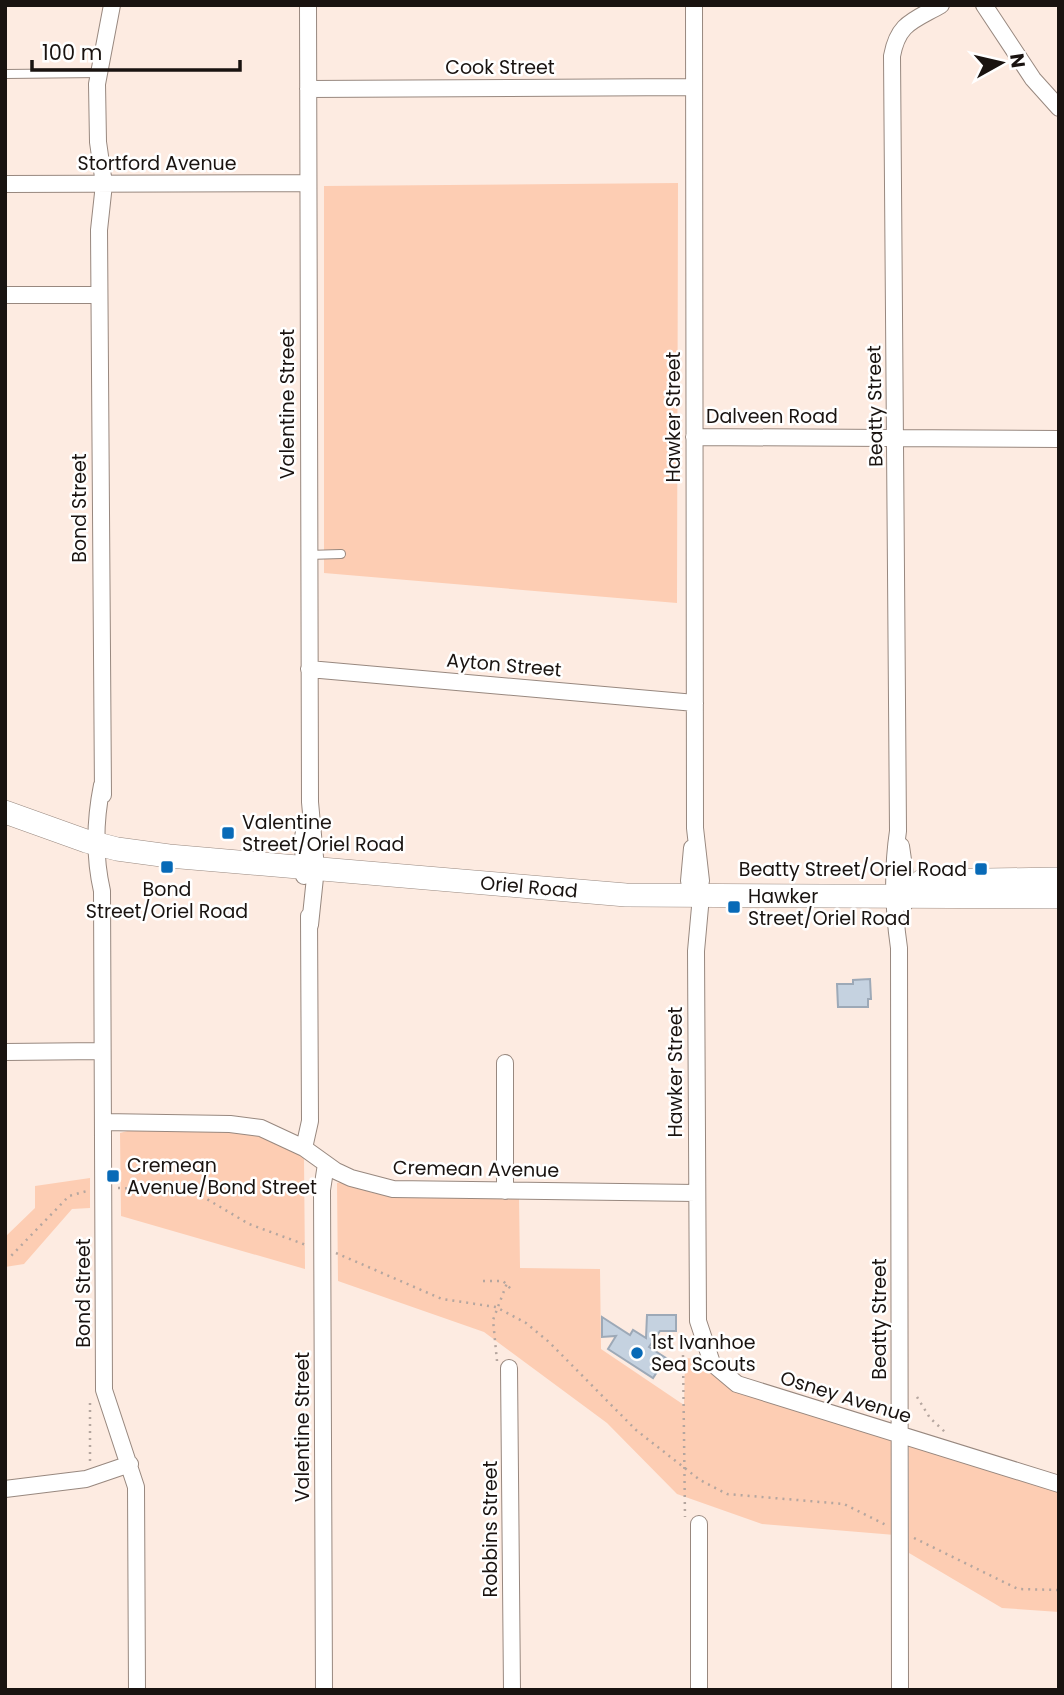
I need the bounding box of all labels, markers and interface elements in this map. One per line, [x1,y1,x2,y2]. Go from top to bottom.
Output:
scale bar [32,28,240,72]
north arrow [966,28,1036,98]
text: 100 m [42,38,102,67]
text: N [1003,52,1032,70]
street label: Cook Street [445,54,555,81]
street label: Stortford Avenue [78,150,237,177]
street label: Valentine Street [274,329,301,479]
street label: Beatty Street [860,345,890,467]
street label: Hawker Street [660,351,687,482]
street label: Dalveen Road [706,403,838,430]
street label: Bond Street [66,453,93,563]
street label: Ayton Street [445,647,563,683]
place label: Valentine Street/Oriel Road [242,809,404,858]
marker: Valentine Street/Oriel Road [220,825,236,841]
place label: Beatty Street/Oriel Road [739,856,967,883]
marker: Bond Street/Oriel Road [159,859,175,875]
marker: Beatty Street/Oriel Road [973,861,989,877]
street label: Oriel Road [479,869,579,905]
place label: Bond Street/Oriel Road [86,876,248,925]
place label: Hawker Street/Oriel Road [748,883,910,932]
marker: Hawker Street/Oriel Road [726,899,742,915]
street label: Hawker Street [662,1006,689,1137]
place label: Cremean Avenue/Bond Street [127,1152,317,1201]
street label: Cremean Avenue [393,1154,559,1184]
marker: Cremean Avenue/Bond Street [105,1168,121,1184]
street label: Bond Street [70,1238,97,1348]
street label: Beatty Street [866,1258,893,1380]
place label: 1st Ivanhoe Sea Scouts [651,1329,756,1378]
marker: 1st Ivanhoe Sea Scouts [629,1345,645,1361]
street label: Valentine Street [289,1352,316,1502]
street label: Osney Avenue [777,1364,915,1430]
street label: Robbins Street [477,1460,504,1597]

